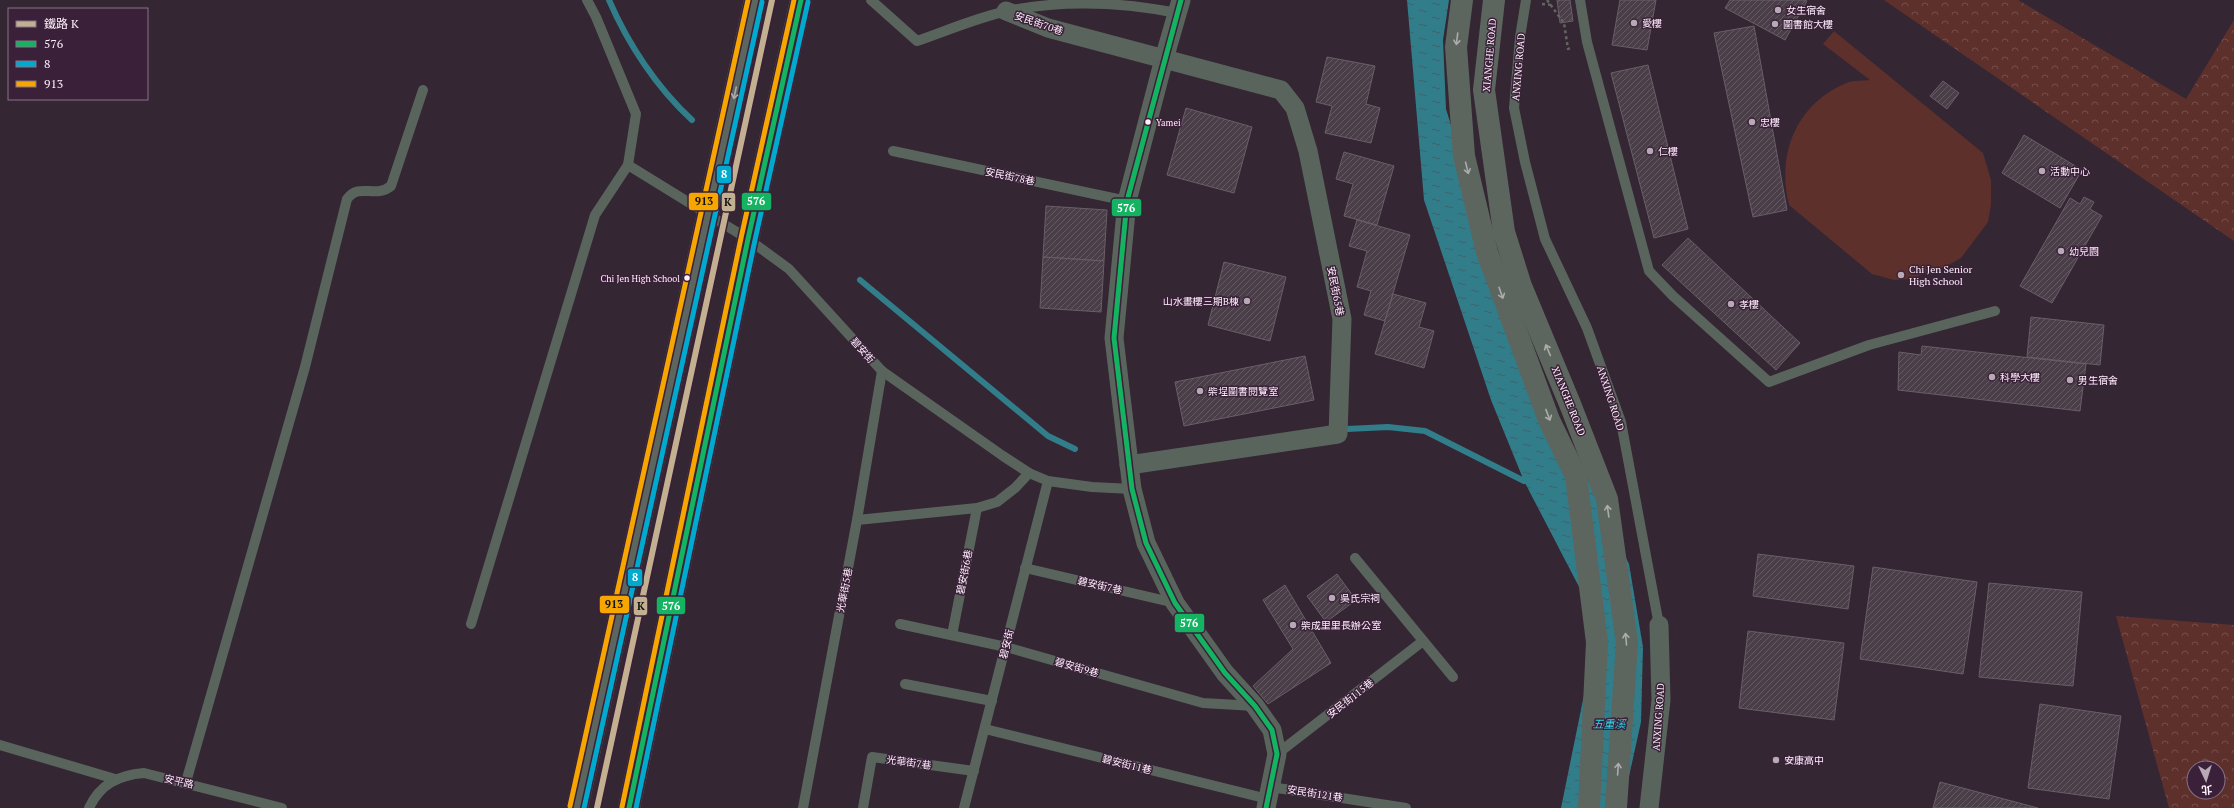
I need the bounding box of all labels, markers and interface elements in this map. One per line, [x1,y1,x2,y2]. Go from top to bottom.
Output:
place label: 女生宿舍 [1786,4,1826,17]
marker: 女生宿舍 [1773,5,1783,15]
legend [8,8,148,100]
street label: 安民街70巷 [1013,9,1065,38]
text: 鐵路 K [44,16,79,31]
place label: 愛樓 [1642,17,1662,30]
street label: XIANGHE ROAD [1480,18,1499,92]
marker: 愛樓 [1629,18,1639,28]
place label: 圖書館大樓 [1783,18,1833,31]
marker: 圖書館大樓 [1770,19,1780,29]
one-way arrow [1453,32,1461,45]
street label: ANXING ROAD [1509,33,1528,101]
text: 576 [44,36,64,51]
text: 8 [44,56,50,71]
text: 913 [44,76,63,91]
one-way arrow [730,86,738,99]
place label: 忠樓 [1760,116,1780,129]
marker: Yamei [1143,117,1153,127]
place label: Yamei [1156,117,1181,129]
marker: 忠樓 [1747,117,1757,127]
place label: 仁樓 [1658,145,1678,158]
marker: 仁樓 [1645,146,1655,156]
one-way arrow [1463,161,1471,174]
line badge: 8 [716,165,732,184]
street label: 安民街78巷 [984,165,1036,188]
place label: 活動中心 [2050,165,2090,178]
marker: 活動中心 [2037,166,2047,176]
text: 8 [721,167,727,181]
line badge: 913 [688,192,719,211]
line badge: K [721,192,736,212]
line badge: 576 [741,192,772,211]
text: 913 [695,194,713,208]
text: 576 [747,194,765,208]
text: K [724,195,732,209]
line badge: 576 [1111,198,1142,217]
text: 576 [1117,201,1135,215]
place label: 幼兒園 [2069,245,2099,258]
marker: 幼兒園 [2056,246,2066,256]
place label: Chi Jen Senior High School [1909,263,1972,288]
street label: 安民街65巷 [1324,265,1347,317]
marker: Chi Jen Senior High School [1896,270,1906,280]
place label: Chi Jen High School [600,273,680,285]
marker: Chi Jen High School [682,273,692,283]
one-way arrow [1498,287,1506,299]
place label: 山水畫樓三期B棟 [1163,295,1239,308]
marker: 山水畫樓三期B棟 [1242,296,1252,306]
place label: 孝樓 [1739,298,1759,311]
marker: 孝樓 [1726,299,1736,309]
street label: 碧安街 [848,335,877,366]
one-way arrow [1544,345,1551,357]
street label: ANXING ROAD [1594,364,1627,432]
street label: XIANGHE ROAD [1549,365,1588,438]
place label: 科學大樓 [2000,371,2040,384]
marker: 科學大樓 [1987,372,1997,382]
place label: 男生宿舍 [2078,374,2118,387]
marker: 男生宿舍 [2065,375,2075,385]
place label: 柴埕圖書閱覽室 [1208,385,1278,398]
marker: 柴埕圖書閱覽室 [1195,386,1205,396]
one-way arrow [1544,408,1552,420]
one-way arrow [1604,505,1612,518]
street label: 碧安街6巷 [954,549,975,596]
street label: 光華街5巷 [834,567,855,614]
line badge: 8 [627,568,643,587]
text: 8 [632,570,638,584]
street label: 碧安街7巷 [1076,574,1123,597]
place label: 吳氏宗祠 [1340,592,1380,605]
marker: 吳氏宗祠 [1327,593,1337,603]
line badge: 913 [599,595,630,614]
line badge: K [633,596,648,616]
line badge: 576 [656,596,686,615]
text: 913 [605,597,623,611]
text: K [637,599,645,613]
text: 576 [662,599,680,613]
line badge: 576 [1174,613,1205,633]
text: 576 [1180,616,1198,630]
place label: 柴成里里長辦公室 [1301,619,1381,632]
marker: 柴成里里長辦公室 [1288,620,1298,630]
street label: 碧安街 [997,628,1016,660]
one-way arrow [1623,633,1630,646]
street label: 碧安街9巷 [1053,655,1100,680]
street label: 安民街115巷 [1324,676,1376,721]
street label: ANXING ROAD [1650,683,1667,751]
water label: 五重溪 [1593,717,1627,731]
street label: 碧安街11巷 [1101,752,1153,777]
street label: 光華街7巷 [886,753,932,772]
place label: 安康高中 [1784,754,1824,767]
marker: 安康高中 [1771,755,1781,765]
north arrow [2186,760,2226,800]
one-way arrow [1615,763,1622,776]
street label: 安平路 [163,772,195,791]
street label: 安民街121巷 [1286,783,1344,804]
text: 北 [2201,783,2213,797]

